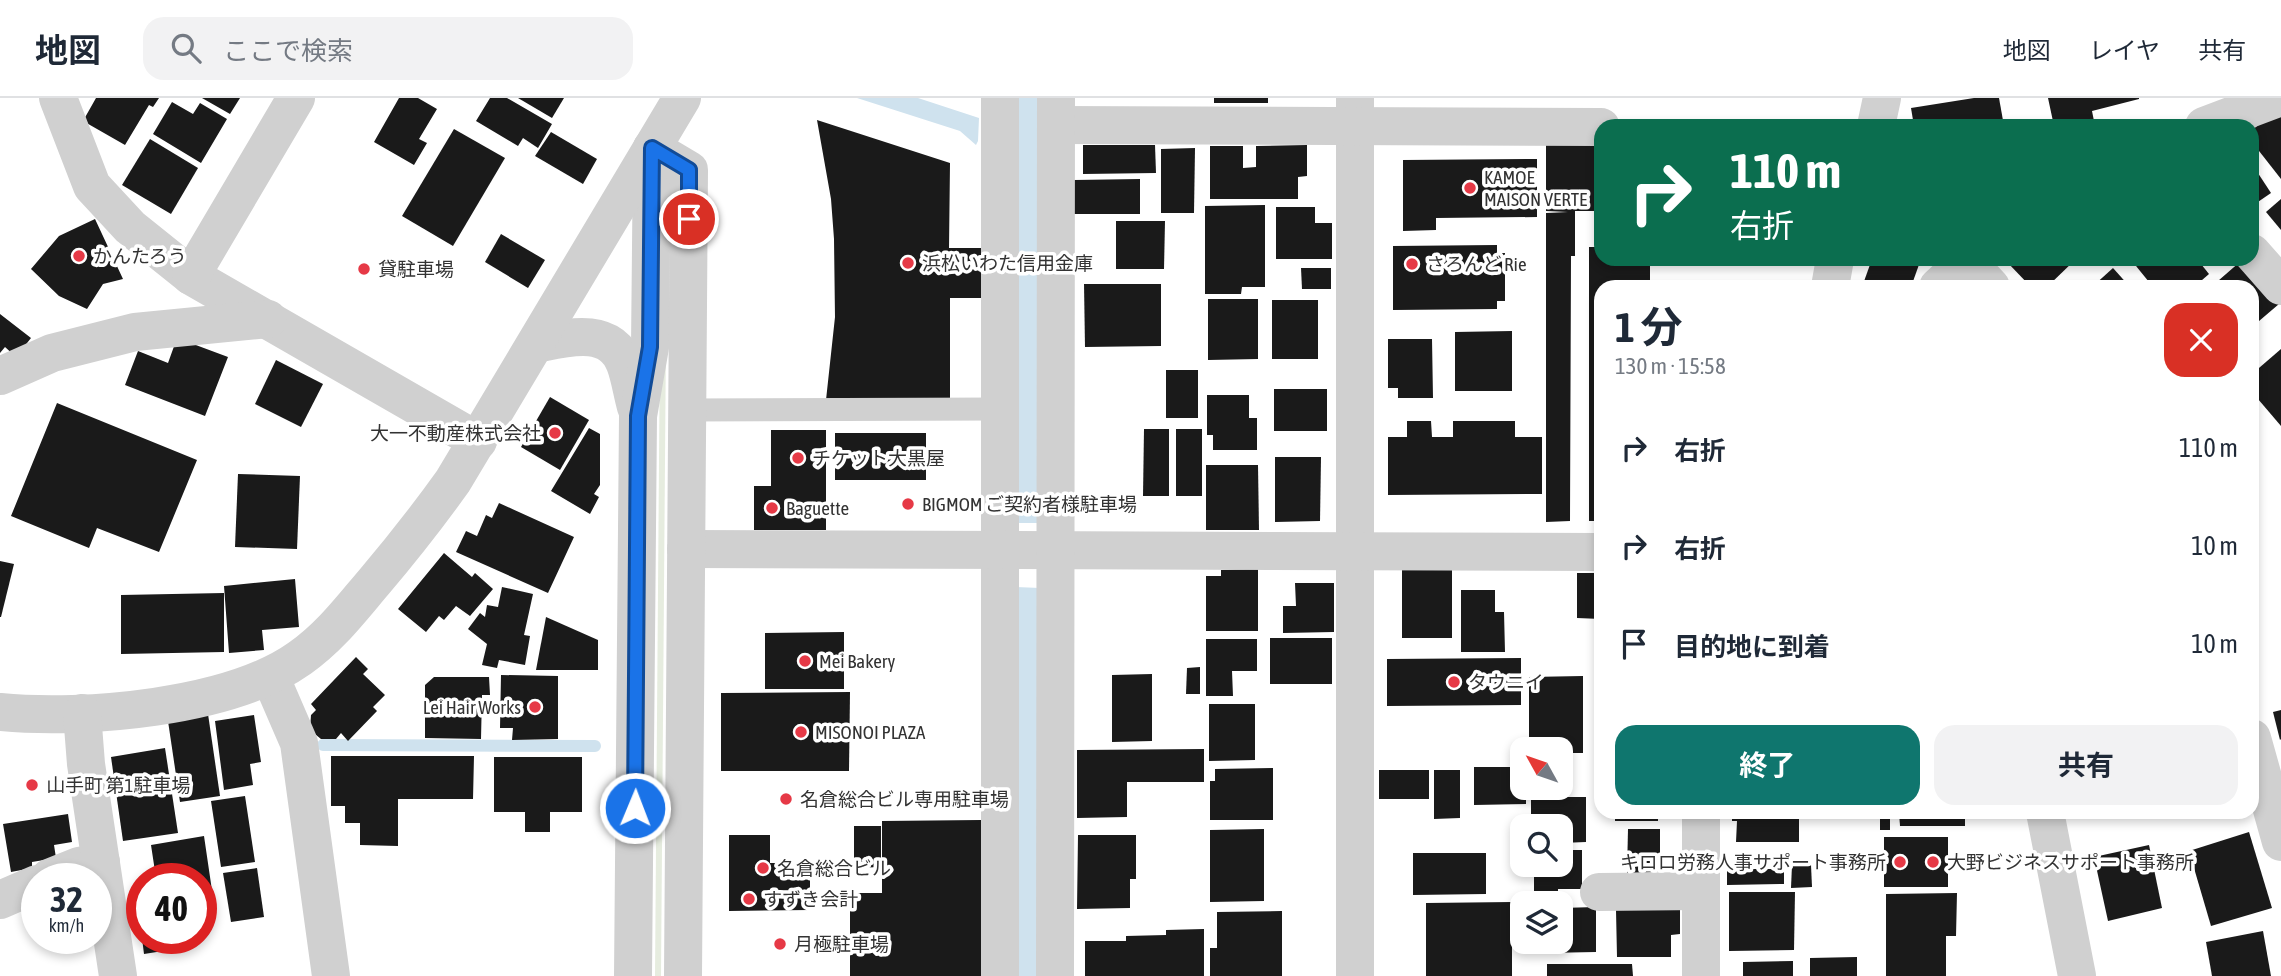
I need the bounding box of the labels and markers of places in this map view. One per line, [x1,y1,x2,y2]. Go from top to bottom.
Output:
place label: KAMOE MAISON VERTE [1484,166,1587,210]
marker: KAMOE MAISON VERTE [1462,180,1478,196]
pin [659,189,719,249]
place label: かんたろう [93,245,187,267]
marker: かんたろう [71,248,87,264]
place label: 浜松いわた信用金庫 [922,252,1093,274]
place label: さろんど Rie [1426,253,1527,275]
marker: 浜松いわた信用金庫 [900,255,916,271]
marker: さろんど Rie [1404,256,1420,272]
place label: 貸駐車場 [378,258,454,280]
marker: 貸駐車場 [356,261,372,277]
place label: 大一不動産株式会社 [370,422,541,444]
marker: 大一不動産株式会社 [547,425,563,441]
place label: チケット大黒屋 [812,447,945,469]
marker: チケット大黒屋 [790,450,806,466]
place label: BIGMOM ご契約者様駐車場 [922,493,1137,515]
marker: BIGMOM ご契約者様駐車場 [900,496,916,512]
place label: Baguette [786,497,849,519]
marker: Baguette [764,500,780,516]
place label: Mei Bakery [819,650,895,672]
marker: Mei Bakery [797,653,813,669]
place label: タウニイ [1468,671,1544,693]
marker: タウニイ [1446,674,1462,690]
place label: Lei Hair Works [423,696,521,718]
marker: Lei Hair Works [527,699,543,715]
place label: MISONOI PLAZA [815,721,926,743]
marker: MISONOI PLAZA [793,724,809,740]
place label: 山手町 第1駐車場 [46,774,191,796]
marker: 山手町 第1駐車場 [24,777,40,793]
place label: 名倉総合ビル専用駐車場 [800,788,1009,810]
marker: 名倉総合ビル専用駐車場 [778,791,794,807]
place label: キロロ労務人事サポート事務所 [1620,851,1886,873]
place label: 大野ビジネスサポート事務所 [1947,851,2194,873]
marker: キロロ労務人事サポート事務所 [1892,854,1908,870]
marker: 大野ビジネスサポート事務所 [1925,854,1941,870]
place label: 名倉総合ビル [777,857,891,879]
marker: 名倉総合ビル [755,860,771,876]
place label: すずき会計 [763,888,858,910]
marker: すずき会計 [741,891,757,907]
place label: 月極駐車場 [794,933,889,955]
marker: 月極駐車場 [772,936,788,952]

